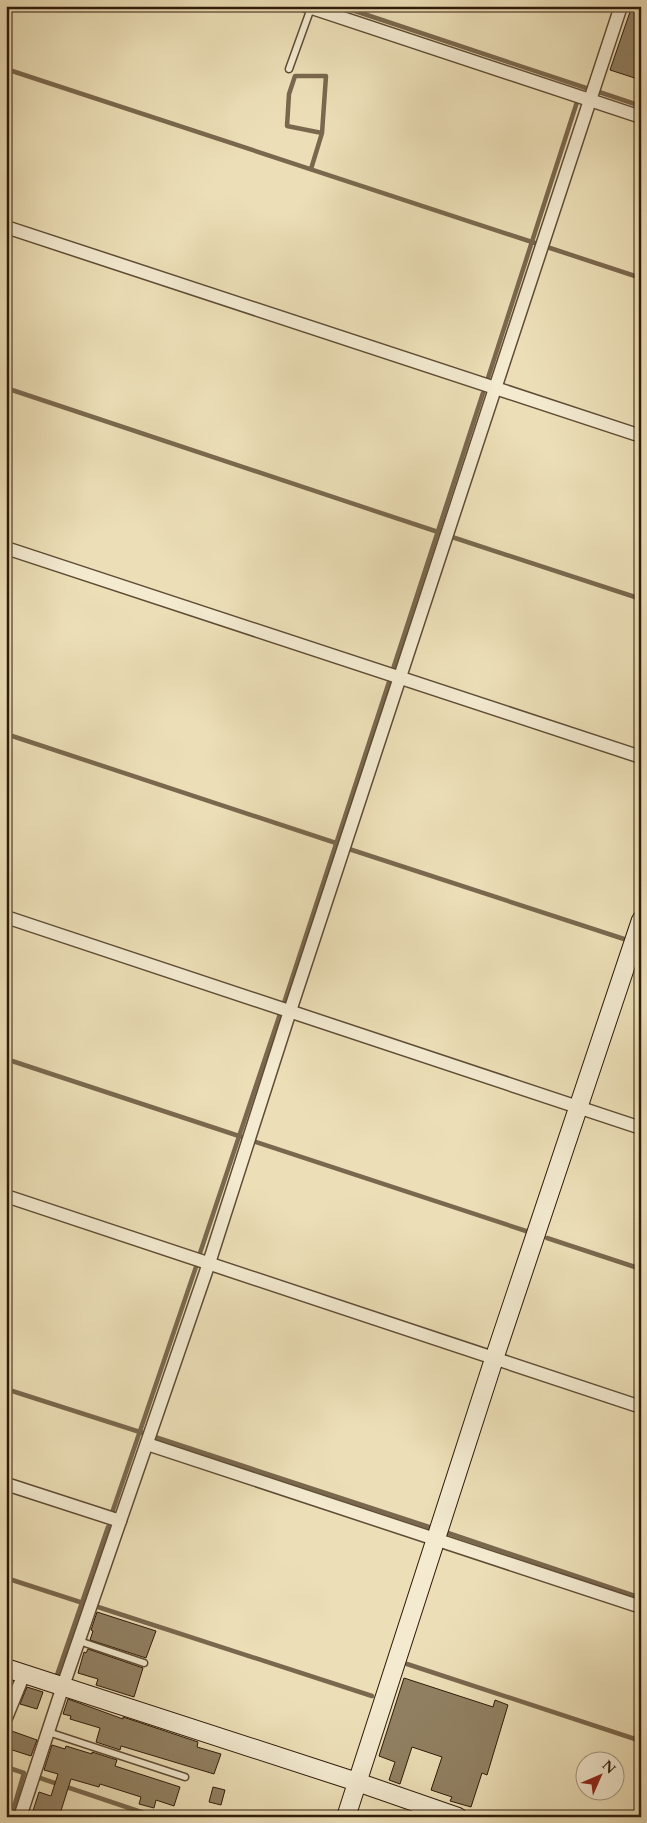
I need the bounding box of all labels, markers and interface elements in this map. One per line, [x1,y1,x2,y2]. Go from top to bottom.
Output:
north arrow [574,1750,624,1800]
text: N [598,1756,620,1778]

